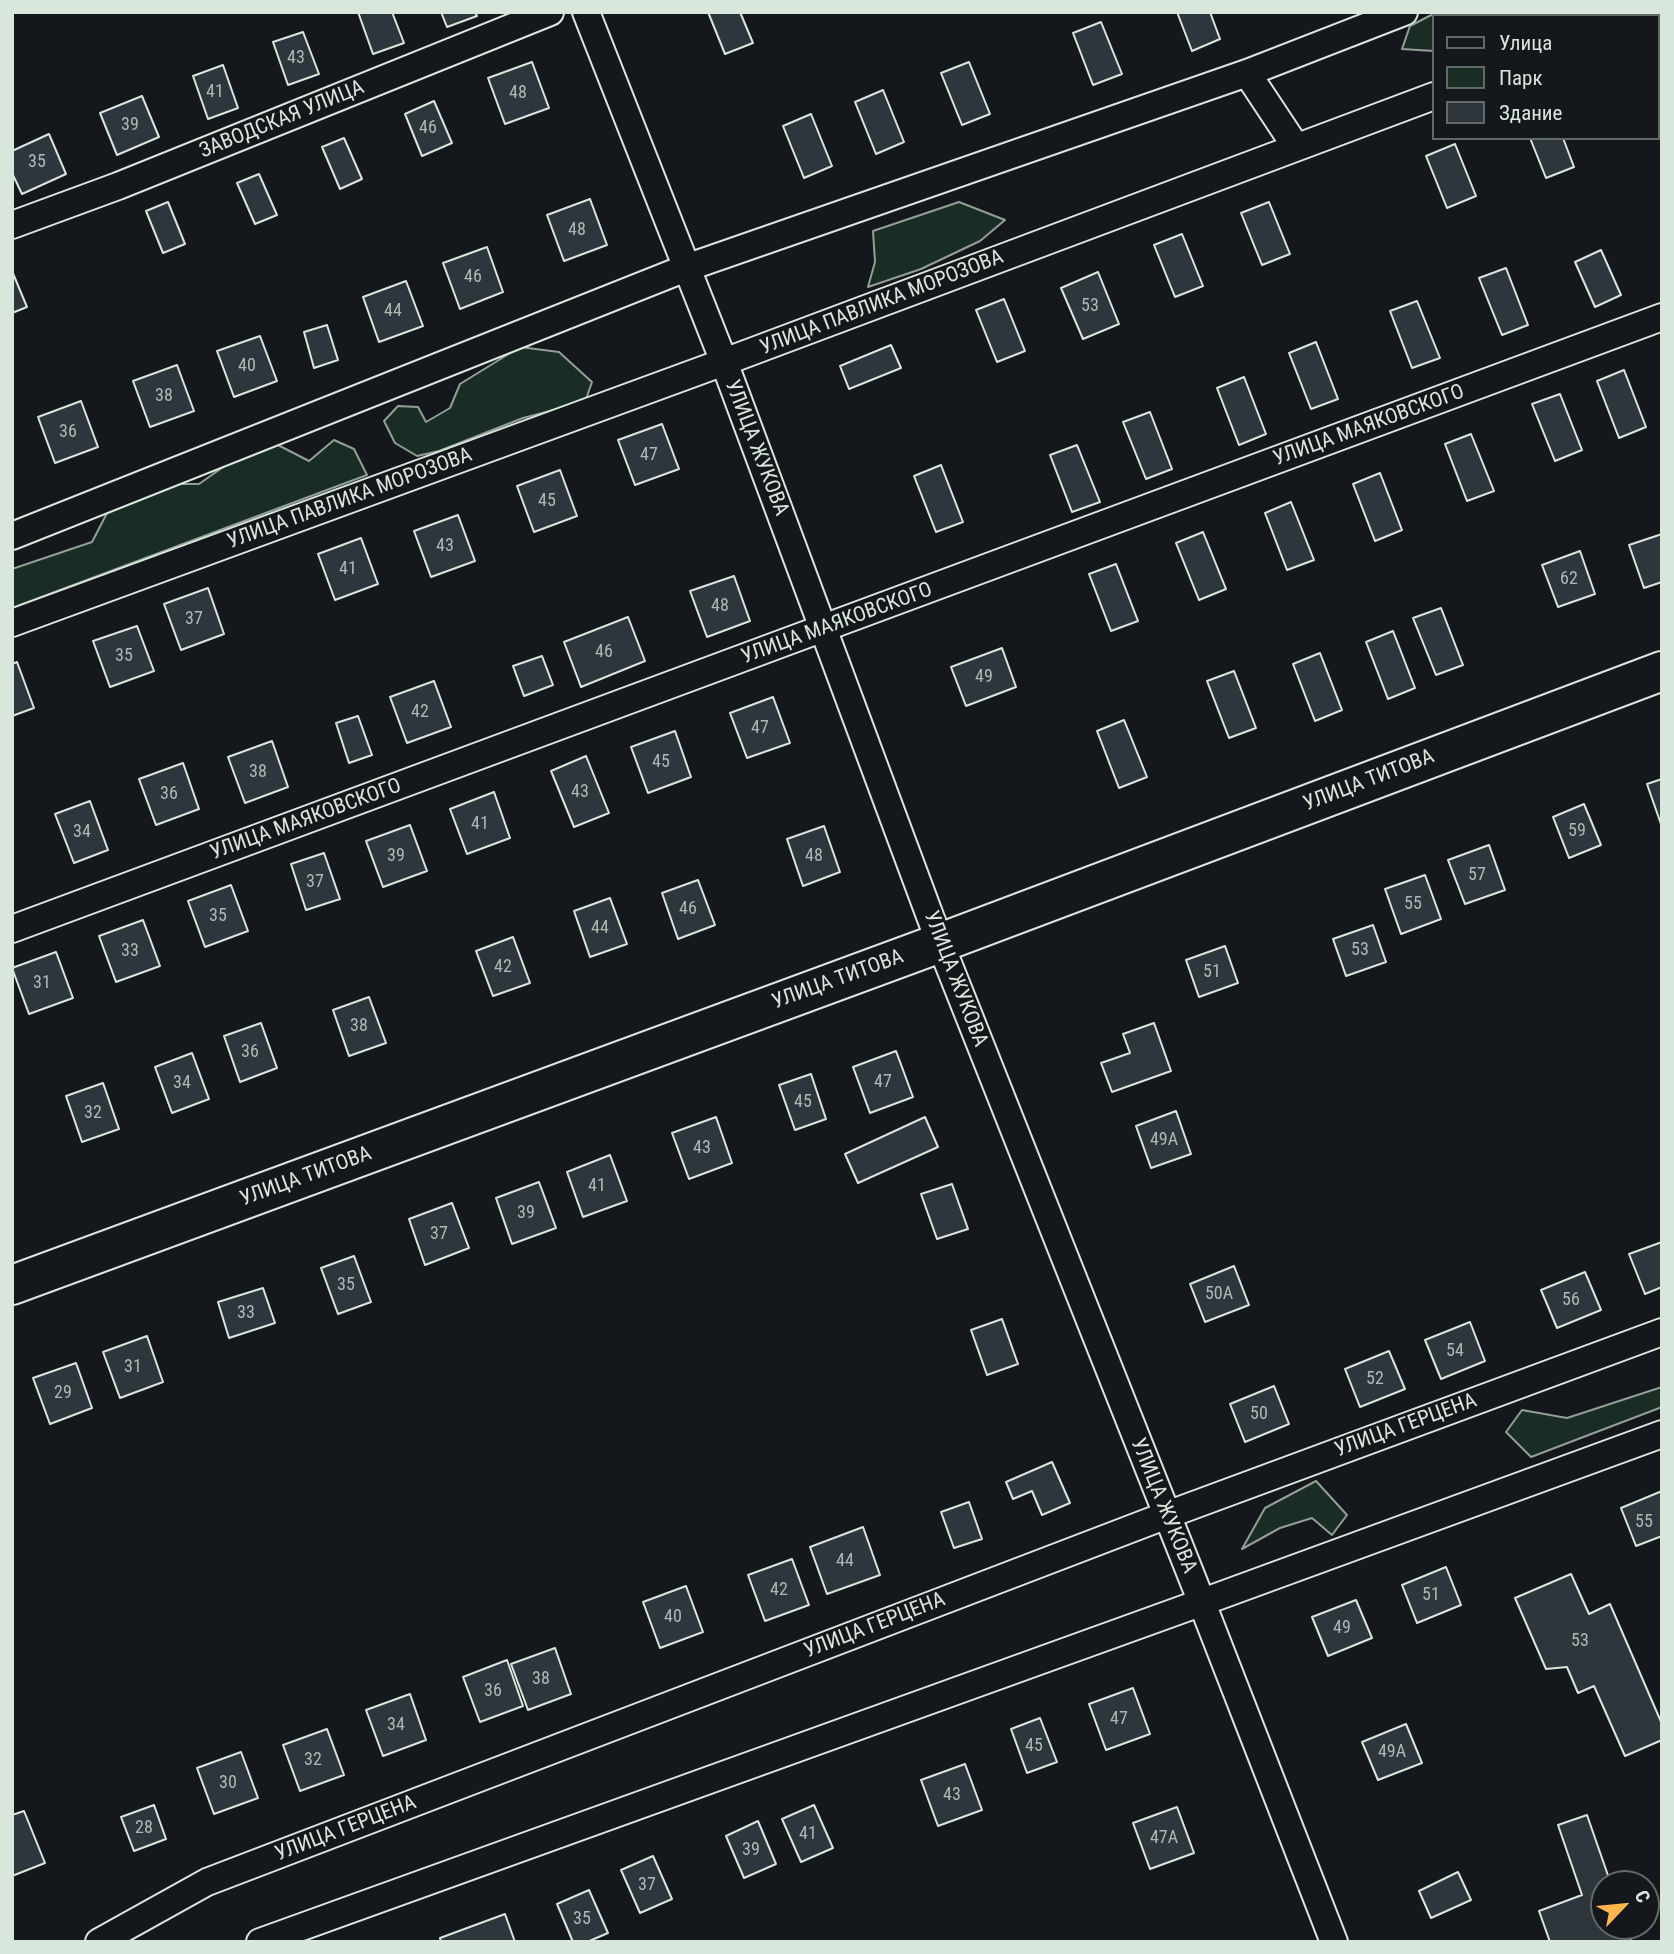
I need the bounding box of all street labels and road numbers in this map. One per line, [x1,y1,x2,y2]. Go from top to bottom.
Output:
street label: ЗАВОДСКАЯ УЛИЦА [196,75,368,165]
street label: УЛИЦА ПАВЛИКА МОРОЗОВА [757,245,1007,361]
street label: УЛИЦА ЖУКОВА [719,377,793,519]
street label: УЛИЦА МАЯКОВСКОГО [1270,380,1468,472]
street label: УЛИЦА ПАВЛИКА МОРОЗОВА [224,443,476,555]
street label: УЛИЦА МАЯКОВСКОГО [738,578,936,670]
street label: УЛИЦА ТИТОВА [1300,745,1438,817]
street label: УЛИЦА МАЯКОВСКОГО [207,774,405,866]
street label: УЛИЦА ЖУКОВА [918,908,992,1050]
street label: УЛИЦА ТИТОВА [769,945,907,1015]
street label: УЛИЦА ТИТОВА [237,1142,375,1212]
street label: УЛИЦА ГЕРЦЕНА [1332,1389,1480,1463]
street label: УЛИЦА ЖУКОВА [1124,1435,1202,1577]
street label: УЛИЦА ГЕРЦЕНА [801,1588,949,1664]
street label: УЛИЦА ГЕРЦЕНА [272,1791,420,1867]

